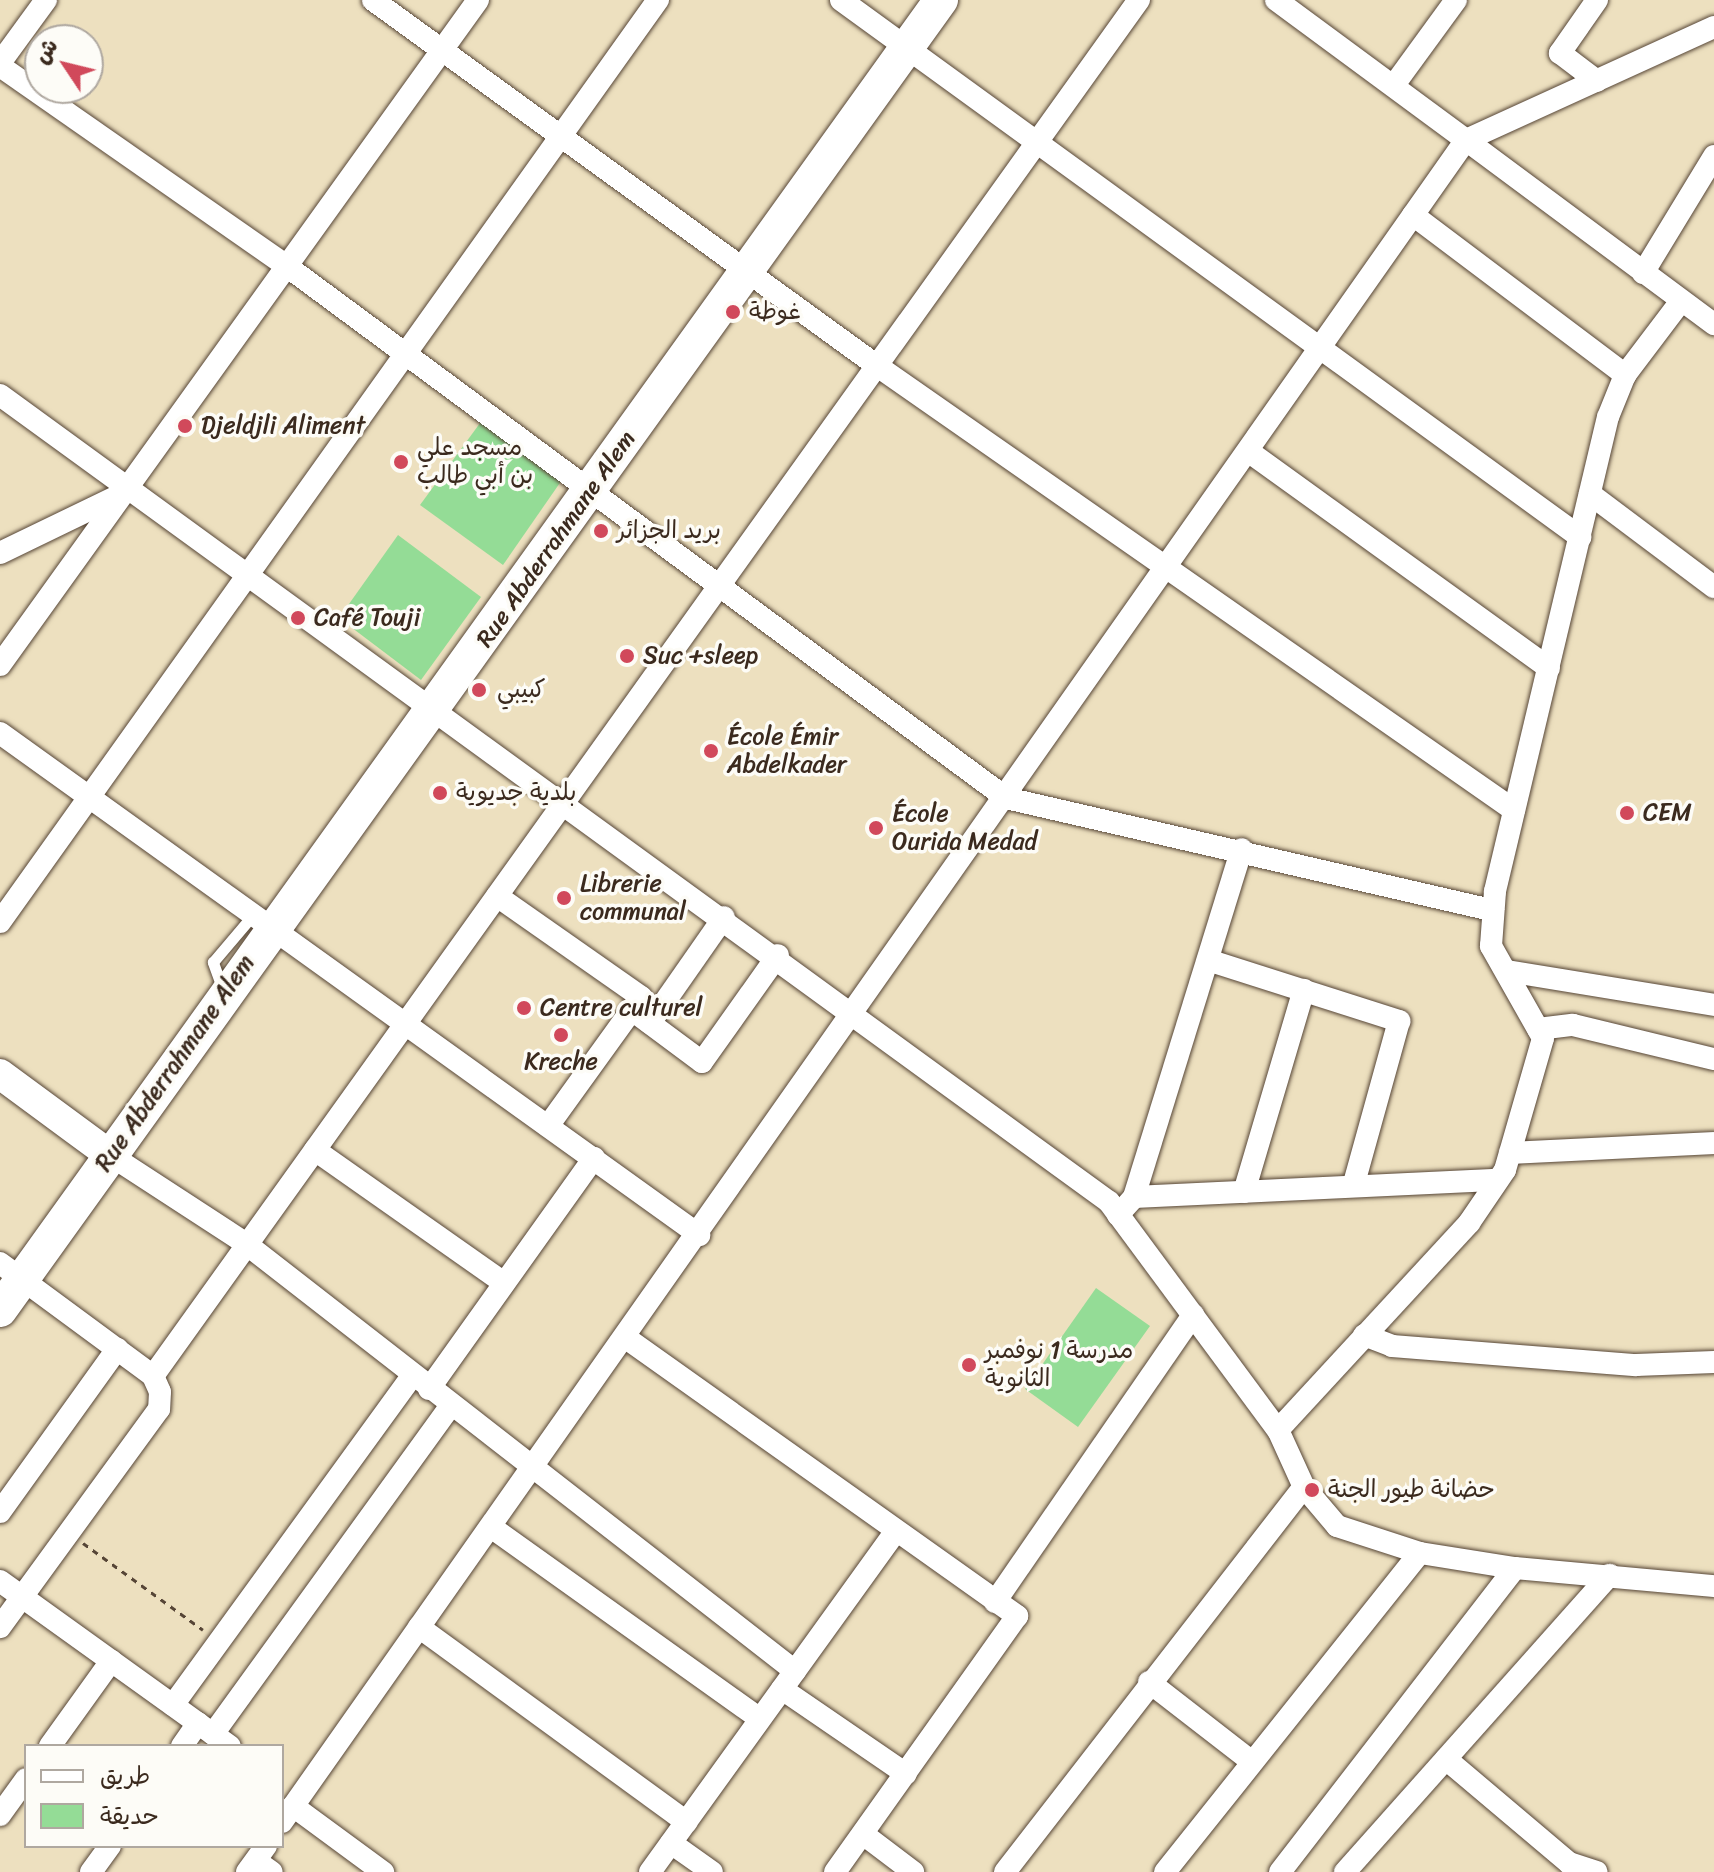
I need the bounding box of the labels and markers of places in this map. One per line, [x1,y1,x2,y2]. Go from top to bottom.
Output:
place label: غوطة [749,298,801,326]
marker: غوطة [724,303,742,321]
place label: Djeldjli Aliment [201,412,366,440]
marker: Djeldjli Aliment [176,417,194,435]
place label: مسجد علي بن أبي طالب [417,434,533,490]
marker: مسجد علي بن أبي طالب [392,453,410,471]
place label: بريد الجزائر [617,517,721,545]
marker: بريد الجزائر [592,522,610,540]
place label: Café Touji [314,604,421,632]
marker: Café Touji [289,609,307,627]
place label: Suc +sleep [643,642,759,670]
marker: Suc +sleep [618,647,636,665]
place label: كبيبي [497,676,546,704]
marker: كبيبي [468,679,490,701]
place label: École Émir Abdelkader [727,723,847,779]
marker: École Émir Abdelkader [702,742,720,760]
place label: بلدية جديوية [456,779,577,807]
marker: بلدية جديوية [431,784,449,802]
place label: CEM [1643,799,1692,827]
place label: École Ourida Medad [892,800,1037,856]
marker: CEM [1618,804,1636,822]
marker: École Ourida Medad [867,819,885,837]
place label: Librerie communal [580,870,686,926]
marker: Librerie communal [555,889,573,907]
place label: Centre culturel [540,994,702,1022]
marker: Centre culturel [515,999,533,1017]
marker: Kreche [552,1026,570,1044]
place label: Kreche [524,1048,598,1076]
place label: مدرسة 1 نوفمبر الثانوية [985,1337,1133,1393]
marker: مدرسة 1 نوفمبر الثانوية [960,1356,978,1374]
place label: حضانة طيور الجنة [1328,1476,1495,1504]
marker: حضانة طيور الجنة [1303,1481,1321,1499]

